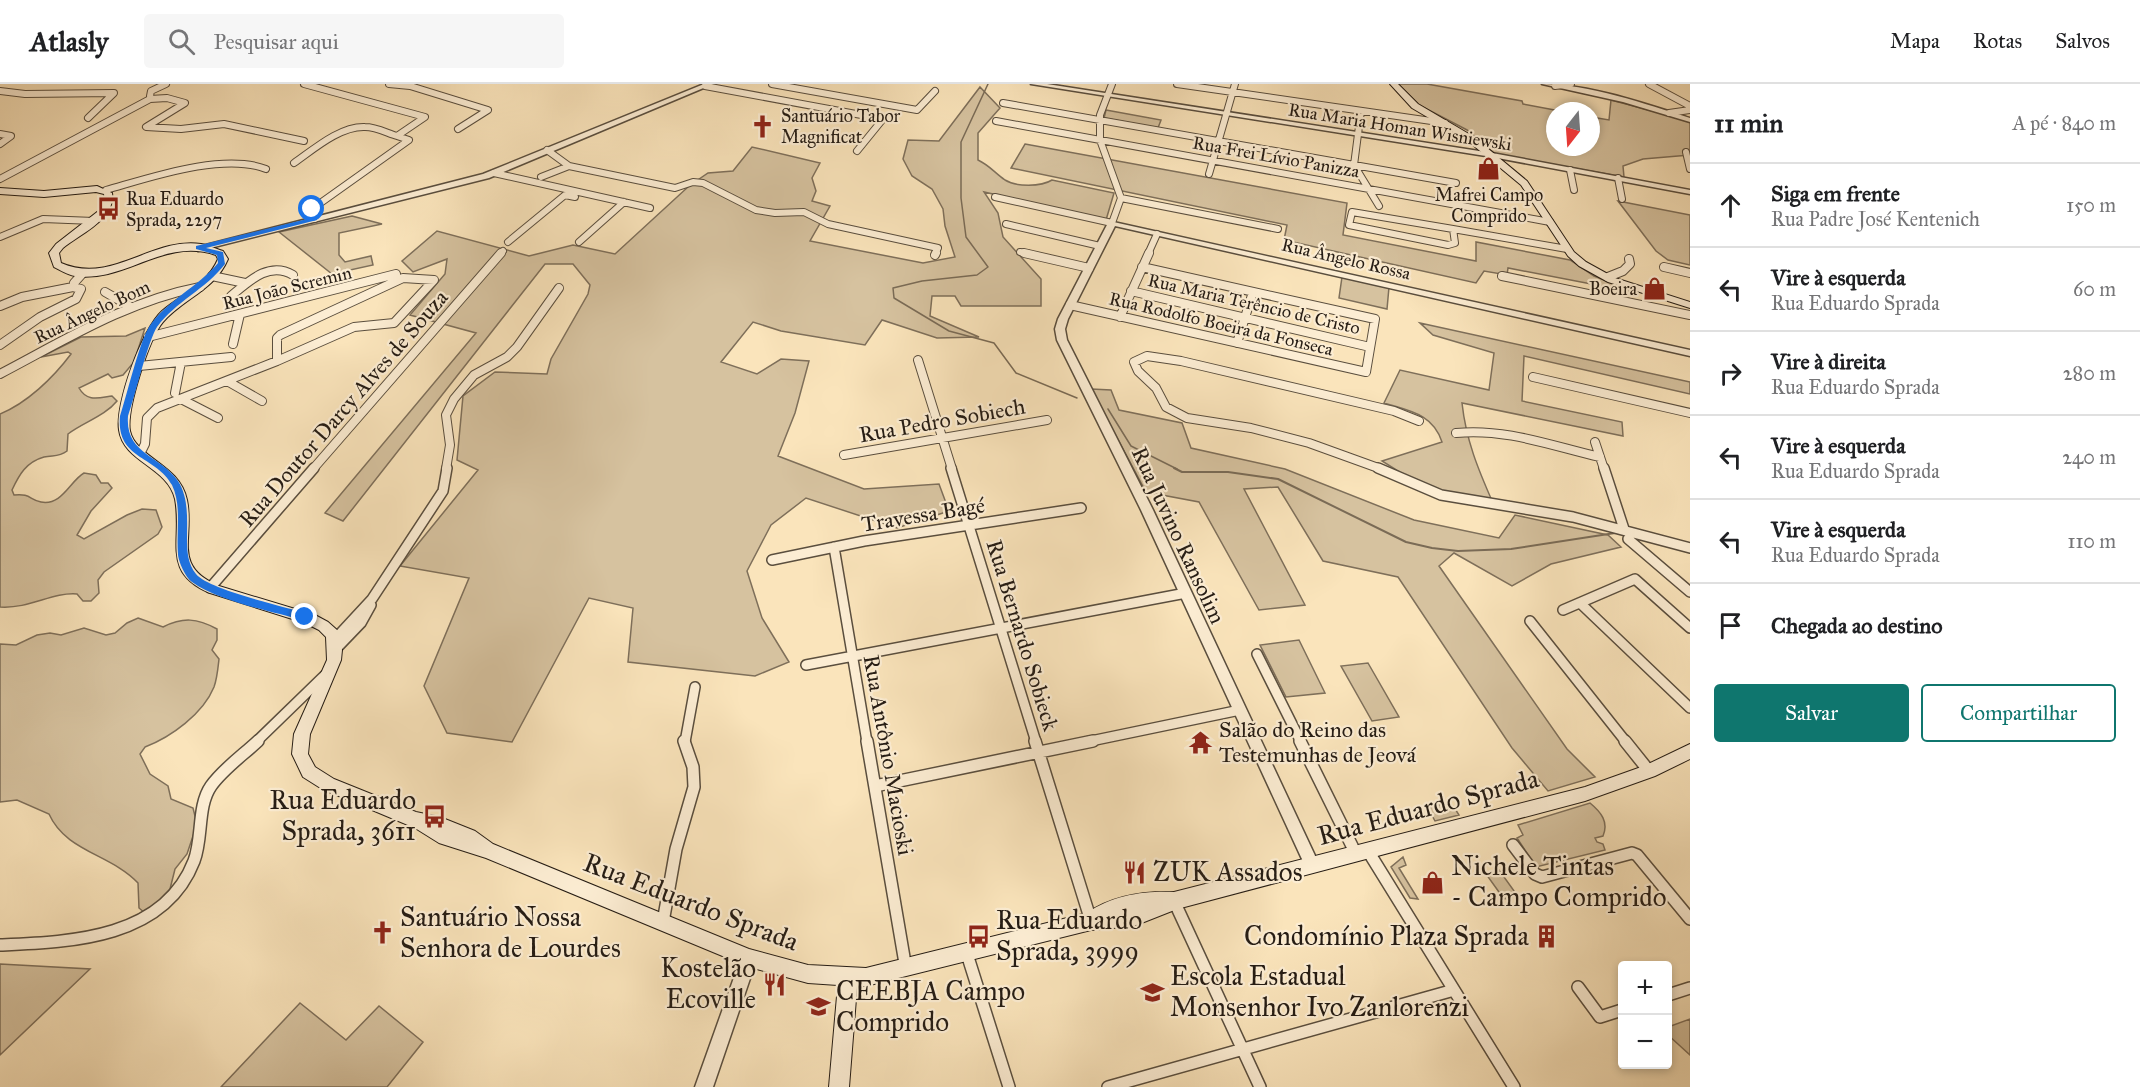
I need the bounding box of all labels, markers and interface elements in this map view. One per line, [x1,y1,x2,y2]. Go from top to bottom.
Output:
search box [144,14,564,68]
text: Atlasly [30,24,108,59]
icon: search [165,25,198,58]
text: Pesquisar aqui [213,28,339,55]
text: Mapa [1890,28,1940,54]
text: Rotas [1973,28,2022,54]
text: Salvos [2055,28,2110,54]
street label: Rua Maria Homan Wisniewski [1287,98,1513,156]
north arrow [1546,102,1600,156]
place label: Santuário Tabor Magnificat [781,105,901,149]
text: 11 min [1714,107,1783,139]
text: A pé · 840 m [2012,111,2116,135]
church icon: Santuário Tabor Magnificat [750,113,776,139]
street label: Rua Frei Lívio Panizza [1191,131,1362,183]
shop icon: Mafrei Campo Comprido [1476,156,1502,182]
text: Siga em frente [1771,180,1900,207]
place label: Mafrei Campo Comprido [1435,184,1543,227]
place label: Rua Eduardo Sprada, 2297 [126,188,224,231]
icon: ahead [1714,189,1747,222]
text: 150 m [2066,193,2116,217]
route start [298,195,324,221]
bus stop icon: Rua Eduardo Sprada, 2297 [95,196,121,222]
text: Rua Padre José Kentenich [1771,207,1980,231]
street label: Rua Ângelo Rossa [1279,232,1413,286]
street label: Rua João Scremin [220,261,354,316]
text: Vire à esquerda [1771,264,1905,291]
street label: Rua Maria Terêncio de Cristo [1146,269,1362,339]
icon: left [1714,273,1747,306]
street label: Rua Ângelo Bom [30,275,154,349]
shop icon: Boeira [1642,276,1668,302]
text: 60 m [2073,277,2116,301]
place label: Boeira [1589,278,1637,300]
street label: Rua Doutor Darcy Alves de Souza [233,284,454,532]
street label: Rua Rodolfo Boeira da Fonseca [1107,288,1336,361]
text: Rua Eduardo Sprada [1771,291,1940,315]
text: Vire à direita [1771,348,1886,375]
icon: right [1714,357,1747,390]
text: 280 m [2063,361,2116,385]
text: Rua Eduardo Sprada [1771,375,1940,399]
street label: Rua Pedro Sobiech [857,393,1027,448]
text: Vire à esquerda [1771,432,1905,459]
icon: left [1714,441,1747,474]
street label: Rua Juvino Ransolim [1126,442,1232,628]
text: 240 m [2062,445,2116,469]
text: Rua Eduardo Sprada [1771,459,1940,483]
street label: Travessa Bagé [859,491,988,538]
text: Vire à esquerda [1771,516,1905,543]
icon: left [1714,525,1747,558]
text: 110 m [2068,529,2116,553]
street label: Rua Bernardo Sobieck [981,536,1065,735]
text: Rua Eduardo Sprada [1771,543,1940,567]
route end [291,603,317,629]
icon: arrive [1714,609,1747,642]
text: Chegada ao destino [1771,612,1942,639]
street label: Rua Antônio Macioski [858,653,919,857]
button: Salvar [1714,684,1909,742]
button: Compartilhar [1921,684,2116,742]
place label: Salão do Reino das Testemunhas de Jeová [1219,716,1417,768]
temple icon: Salão do Reino das Testemunhas de Jeová [1188,729,1214,755]
street label: Rua Eduardo Sprada [1314,761,1543,852]
place label: Rua Eduardo Sprada, 3611 [270,783,416,847]
bus stop icon: Rua Eduardo Sprada, 3611 [421,803,447,829]
street label: Rua Eduardo Sprada [579,845,804,958]
place label: Nichele Tintas - Campo Comprido [1451,849,1667,913]
place label: ZUK Assados [1153,855,1303,888]
restaurant icon: ZUK Assados [1122,859,1148,885]
shop icon: Nichele Tintas - Campo Comprido [1420,869,1446,895]
place label: Santuário Nossa Senhora de Lourdes [400,900,621,964]
place label: Rua Eduardo Sprada, 3999 [996,903,1142,968]
place label: Condomínio Plaza Sprada [1244,919,1530,952]
church icon: Santuário Nossa Senhora de Lourdes [369,920,395,946]
bus stop icon: Rua Eduardo Sprada, 3999 [965,923,991,949]
building icon: Condomínio Plaza Sprada [1534,923,1560,949]
place label: Kostelão Ecoville [660,951,756,1015]
place label: Escola Estadual Monsenhor Ivo Zanlorenzi [1170,959,1470,1023]
map controls [1618,961,1672,1069]
button: + [1618,961,1672,1015]
restaurant icon: Kostelão Ecoville [761,971,787,997]
place label: CEEBJA Campo Comprido [836,974,1025,1038]
school or university icon: Escola Estadual Monsenhor Ivo Zanlorenzi [1139,979,1165,1005]
school or university icon: CEEBJA Campo Comprido [805,994,831,1020]
button: − [1618,1015,1672,1069]

